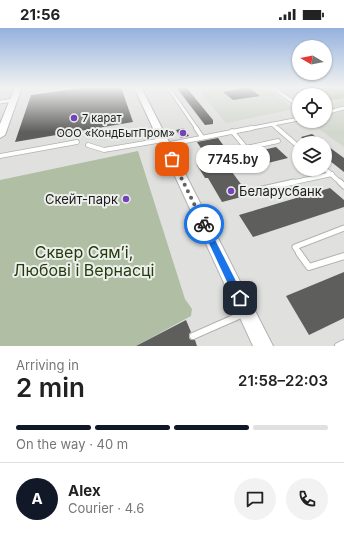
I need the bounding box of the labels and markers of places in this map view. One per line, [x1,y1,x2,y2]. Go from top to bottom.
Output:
place label: 7 карат [82,111,122,125]
marker: 7 карат [69,113,79,123]
place label: ООО «КондБытПром» [56,126,175,140]
marker: ООО «КондБытПром» [178,128,188,138]
pin [155,142,189,176]
callout: 7745.by [196,145,270,173]
place label: Беларусбанк [239,183,322,199]
marker: Беларусбанк [226,186,236,196]
place label: Скейт-парк [45,191,118,207]
marker: Скейт-парк [121,194,131,204]
pin [223,281,257,315]

